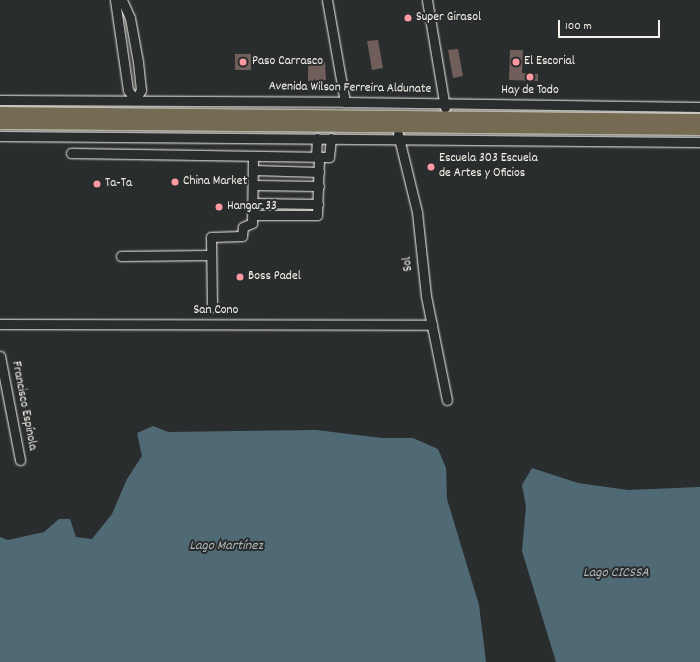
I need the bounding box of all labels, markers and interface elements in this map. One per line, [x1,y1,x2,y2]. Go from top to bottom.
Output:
place label: Super Girasol [416,10,481,26]
scale bar [560,12,662,38]
marker: Super Girasol [403,13,413,23]
text: 100 m [565,18,592,35]
place label: Paso Carrasco [252,54,323,70]
place label: El Escorial [524,54,575,70]
marker: Paso Carrasco [237,56,249,68]
marker: El Escorial [511,57,521,67]
marker: Hay de Todo [525,72,535,82]
street label: Avenida Wilson Ferreira Aldunate [269,80,431,98]
place label: Hay de Todo [501,83,559,99]
place label: Escuela 303 Escuela de Artes y Oficios [439,152,538,183]
marker: Escuela 303 Escuela de Artes y Oficios [426,162,436,172]
place label: China Market [183,174,247,190]
place label: Ta-Ta [105,176,132,192]
marker: China Market [170,177,180,187]
marker: Ta-Ta [92,179,102,189]
place label: Hangar 33 [227,199,277,215]
marker: Hangar 33 [214,202,224,212]
street label: Sol [400,256,418,272]
place label: Boss Padel [248,269,301,285]
marker: Boss Padel [235,272,245,282]
street label: San Cono [194,303,238,319]
street label: Francisco Espínola [7,360,39,452]
water label: Lago Martínez [189,538,263,554]
water label: Lago CICSSA [583,565,649,581]

